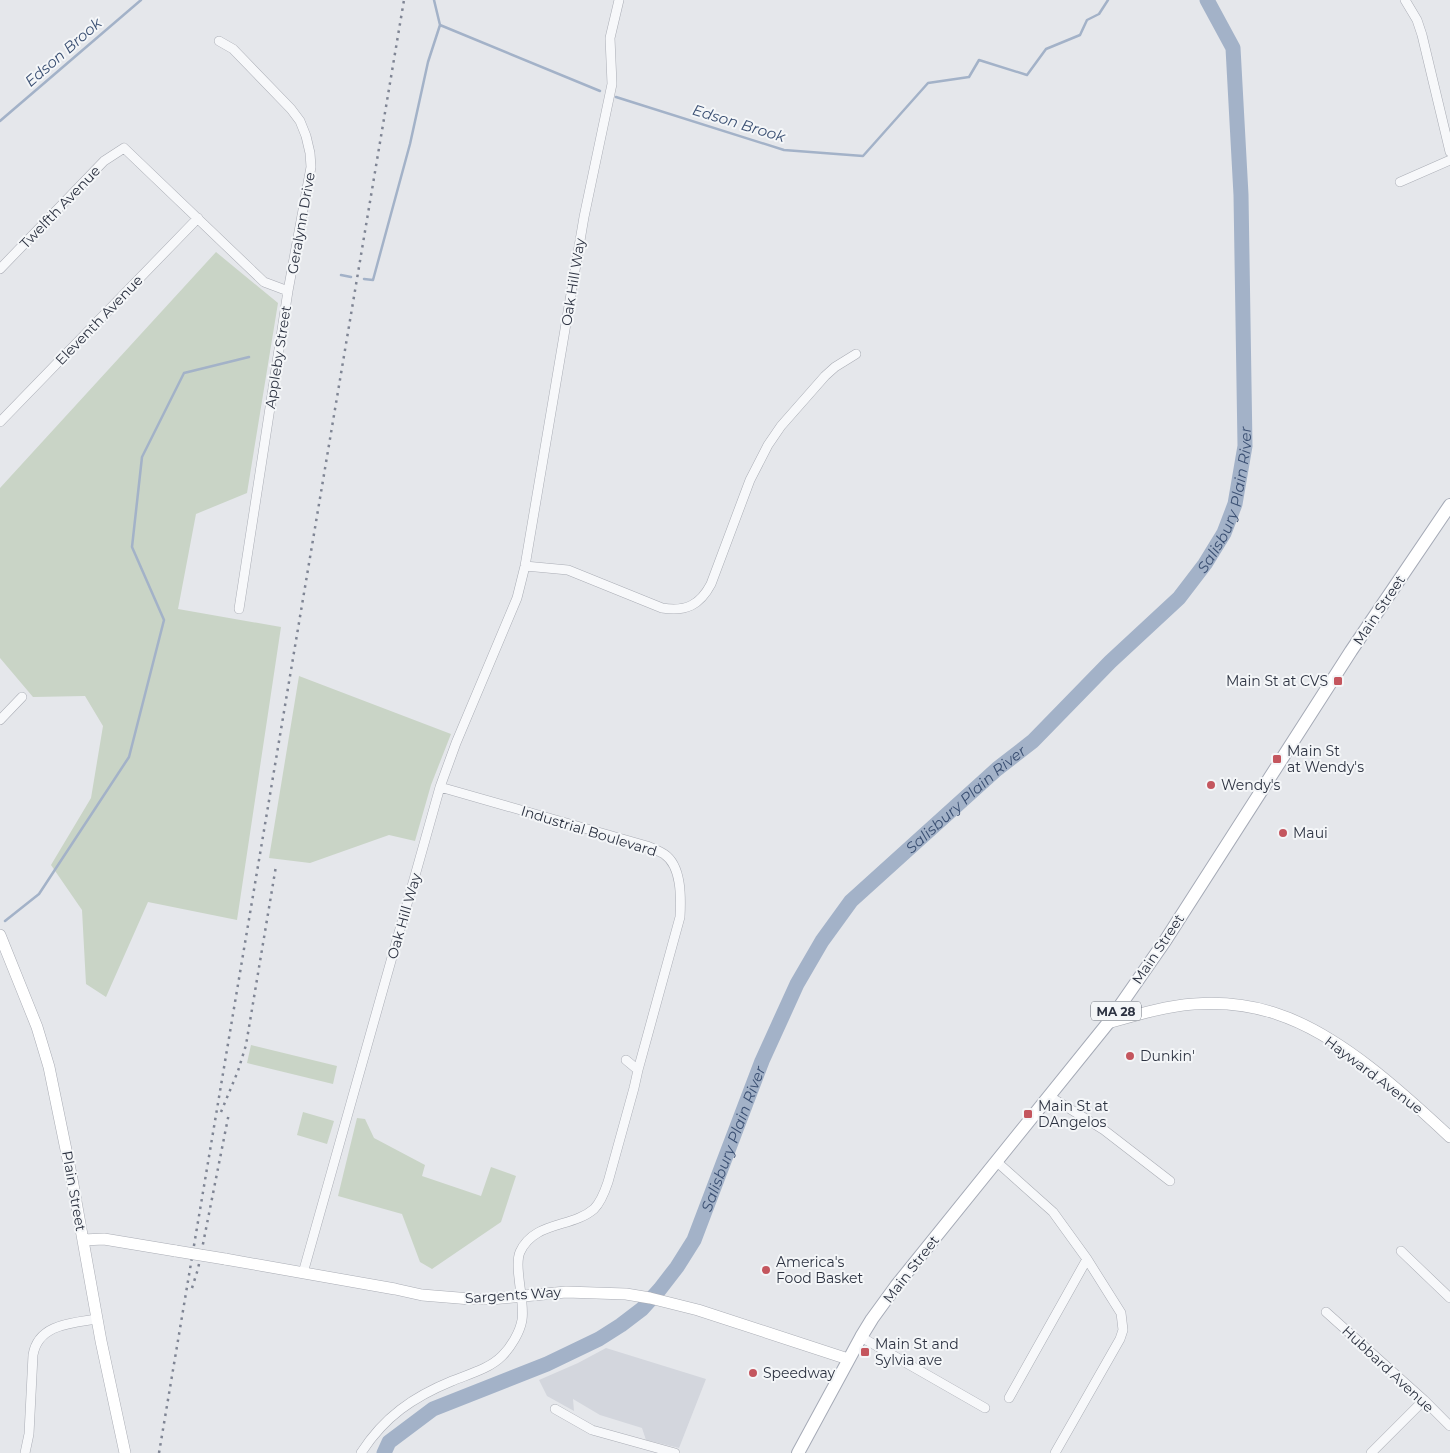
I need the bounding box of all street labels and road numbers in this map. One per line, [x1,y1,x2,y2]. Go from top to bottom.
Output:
street label: Twelfth Avenue [16,162,104,252]
street label: Geralynn Drive [283,171,319,275]
street label: Oak Hill Way [557,236,589,327]
street label: Eleventh Avenue [51,271,147,369]
street label: Appleby Street [261,304,295,410]
street label: Main Street [1349,571,1409,649]
street label: Industrial Boulevard [519,802,659,860]
street label: Oak Hill Way [383,870,425,961]
street label: Main Street [1128,910,1188,988]
road number: MA 28 [1091,1001,1141,1020]
street label: Hayward Avenue [1321,1032,1427,1118]
street label: Plain Street [58,1149,90,1233]
street label: Main Street [879,1231,943,1306]
street label: Sargents Way [464,1283,562,1307]
street label: Hubbard Avenue [1338,1322,1438,1416]

